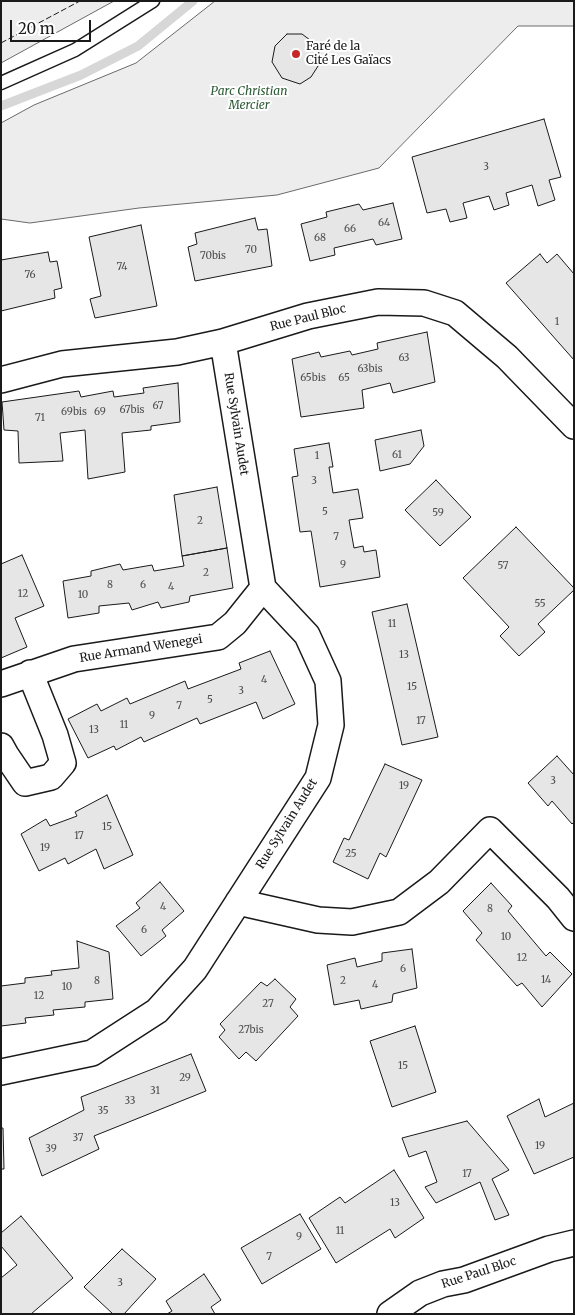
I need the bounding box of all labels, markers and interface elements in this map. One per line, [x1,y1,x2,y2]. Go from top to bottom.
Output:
scale bar [12,10,94,42]
text: 20 m [18,19,55,38]
place label: Faré de la Cité Les Gaïacs [306,40,391,68]
marker: Faré de la Cité Les Gaïacs [290,48,302,60]
park label: Parc Christian Mercier [211,85,287,113]
house number: 3 [483,161,489,173]
house number: 64 [378,217,390,229]
house number: 66 [344,223,356,235]
house number: 68 [314,232,326,244]
house number: 70 [245,244,257,256]
house number: 70bis [200,250,226,262]
house number: 74 [117,261,127,273]
house number: 76 [24,269,36,281]
street label: Rue Paul Bloc [269,302,347,334]
house number: 1 [555,316,559,328]
house number: 63 [398,352,410,364]
house number: 63bis [357,363,383,375]
street label: Rue Sylvain Audet [221,372,251,476]
house number: 65bis [300,372,326,384]
house number: 65 [338,372,350,384]
house number: 67 [153,400,163,412]
house number: 67bis [119,404,145,416]
house number: 69bis [61,406,87,418]
house number: 69 [94,406,106,418]
house number: 71 [35,412,45,424]
house number: 61 [392,449,402,461]
house number: 1 [315,450,319,462]
house number: 3 [311,475,317,487]
house number: 5 [322,506,328,518]
house number: 59 [432,507,444,519]
house number: 2 [197,515,203,527]
house number: 7 [333,531,339,543]
house number: 9 [340,559,346,571]
house number: 57 [497,560,509,572]
house number: 2 [203,567,209,579]
house number: 8 [107,579,113,591]
house number: 6 [140,579,146,591]
house number: 4 [168,581,174,593]
house number: 12 [18,588,28,600]
house number: 10 [78,589,88,601]
house number: 55 [534,598,546,610]
house number: 11 [388,618,396,630]
street label: Rue Armand Wenegei [78,632,204,666]
house number: 13 [399,649,409,661]
house number: 4 [261,674,267,686]
house number: 15 [407,681,417,693]
house number: 3 [238,685,244,697]
house number: 5 [207,694,213,706]
house number: 7 [176,700,182,712]
house number: 9 [149,710,155,722]
house number: 17 [416,715,426,727]
house number: 11 [120,719,128,731]
house number: 13 [89,724,99,736]
house number: 3 [550,775,556,787]
street label: Rue Sylvain Audet [253,776,321,872]
house number: 19 [399,780,409,792]
house number: 15 [102,821,112,833]
house number: 17 [74,830,84,842]
house number: 19 [40,842,50,854]
house number: 25 [345,848,357,860]
house number: 4 [160,901,166,913]
house number: 8 [487,903,493,915]
house number: 6 [141,924,147,936]
house number: 10 [501,931,511,943]
house number: 12 [517,952,527,964]
house number: 6 [400,963,406,975]
house number: 14 [541,974,551,986]
house number: 8 [94,975,100,987]
house number: 2 [340,975,346,987]
house number: 4 [372,979,378,991]
house number: 10 [62,981,72,993]
house number: 12 [34,990,44,1002]
house number: 27 [262,998,274,1010]
house number: 27bis [238,1024,264,1036]
house number: 15 [398,1060,408,1072]
house number: 29 [179,1072,191,1084]
house number: 31 [150,1085,160,1097]
house number: 33 [125,1095,135,1107]
house number: 35 [97,1105,109,1117]
house number: 37 [72,1132,84,1144]
house number: 19 [535,1140,545,1152]
house number: 39 [45,1143,57,1155]
house number: 17 [462,1168,472,1180]
house number: 13 [390,1197,400,1209]
house number: 11 [336,1225,344,1237]
house number: 9 [296,1231,302,1243]
house number: 7 [266,1251,272,1263]
street label: Rue Paul Bloc [440,1254,518,1292]
house number: 3 [117,1277,123,1289]

